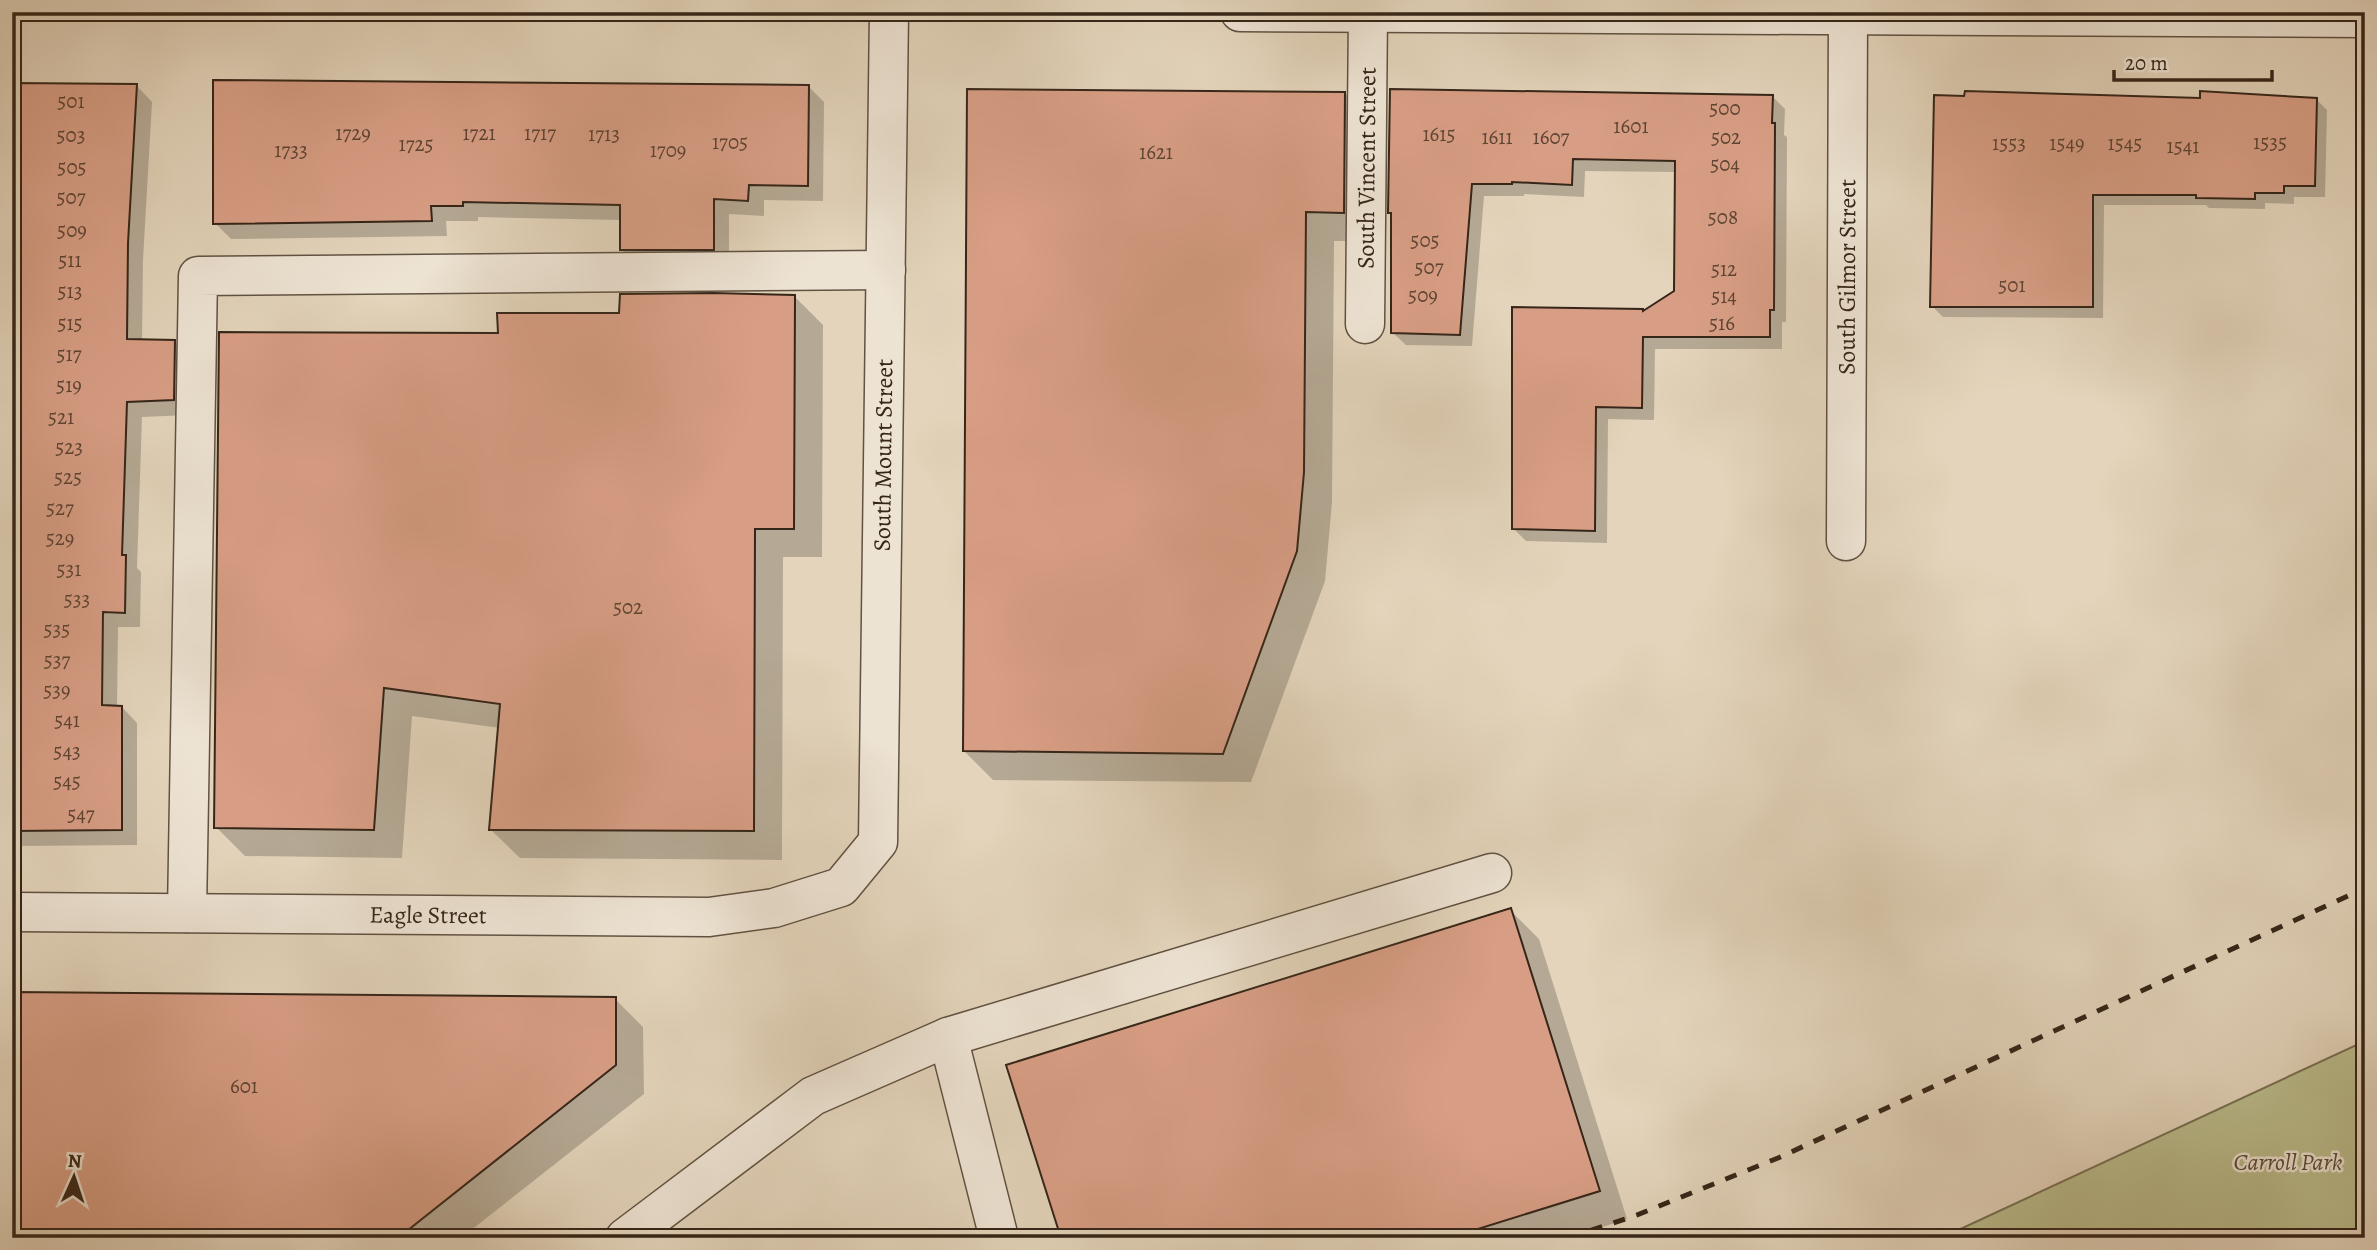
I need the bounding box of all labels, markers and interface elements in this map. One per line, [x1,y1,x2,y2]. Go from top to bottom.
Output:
scale bar [2114,38,2272,82]
text: 20 m [2125,49,2168,77]
street label: South Vincent Street [1350,67,1383,269]
house number: 501 [57,87,85,115]
house number: 500 [1709,94,1741,122]
house number: 1601 [1613,112,1649,140]
house number: 1729 [335,119,371,147]
house number: 1721 [462,119,496,147]
house number: 1717 [524,119,556,147]
house number: 1713 [588,120,620,148]
house number: 1615 [1422,120,1456,148]
house number: 503 [57,121,85,149]
house number: 1611 [1481,123,1513,151]
house number: 1607 [1533,123,1570,151]
house number: 502 [1711,123,1741,151]
house number: 1705 [712,128,748,156]
house number: 1535 [2253,128,2287,156]
house number: 1553 [1992,129,2026,157]
house number: 1549 [2049,129,2085,157]
house number: 1545 [2108,129,2142,157]
house number: 1725 [398,130,434,158]
house number: 1541 [2167,132,2199,160]
house number: 1733 [274,136,308,164]
house number: 1709 [650,136,686,164]
house number: 1621 [1139,138,1173,166]
house number: 504 [1710,150,1740,178]
house number: 505 [57,153,87,181]
street label: South Gilmor Street [1831,179,1863,375]
house number: 507 [56,183,86,211]
house number: 508 [1708,203,1738,231]
house number: 509 [57,216,87,244]
house number: 505 [1410,226,1440,254]
house number: 511 [58,246,82,274]
house number: 507 [1414,253,1444,281]
house number: 512 [1711,255,1737,283]
house number: 501 [1998,271,2026,299]
house number: 513 [58,277,82,305]
house number: 509 [1408,281,1438,309]
house number: 514 [1711,282,1737,310]
house number: 515 [57,309,83,337]
house number: 516 [1709,309,1735,337]
house number: 517 [56,340,82,368]
street label: South Mount Street [866,359,900,552]
house number: 519 [56,371,82,399]
house number: 521 [48,403,74,431]
house number: 523 [55,433,83,461]
house number: 525 [54,463,82,491]
house number: 527 [46,494,74,522]
house number: 529 [46,524,74,552]
house number: 531 [57,555,81,583]
house number: 533 [64,585,90,613]
house number: 502 [613,593,643,621]
house number: 535 [44,615,70,643]
house number: 537 [44,646,70,674]
house number: 539 [43,676,71,704]
house number: 541 [54,706,80,734]
house number: 543 [53,737,81,765]
house number: 545 [53,767,81,795]
house number: 547 [67,800,95,828]
street label: Eagle Street [369,899,487,931]
house number: 601 [230,1072,258,1100]
north arrow [38,1142,108,1212]
park label: Carroll Park [2234,1146,2343,1178]
text: N [67,1148,83,1174]

